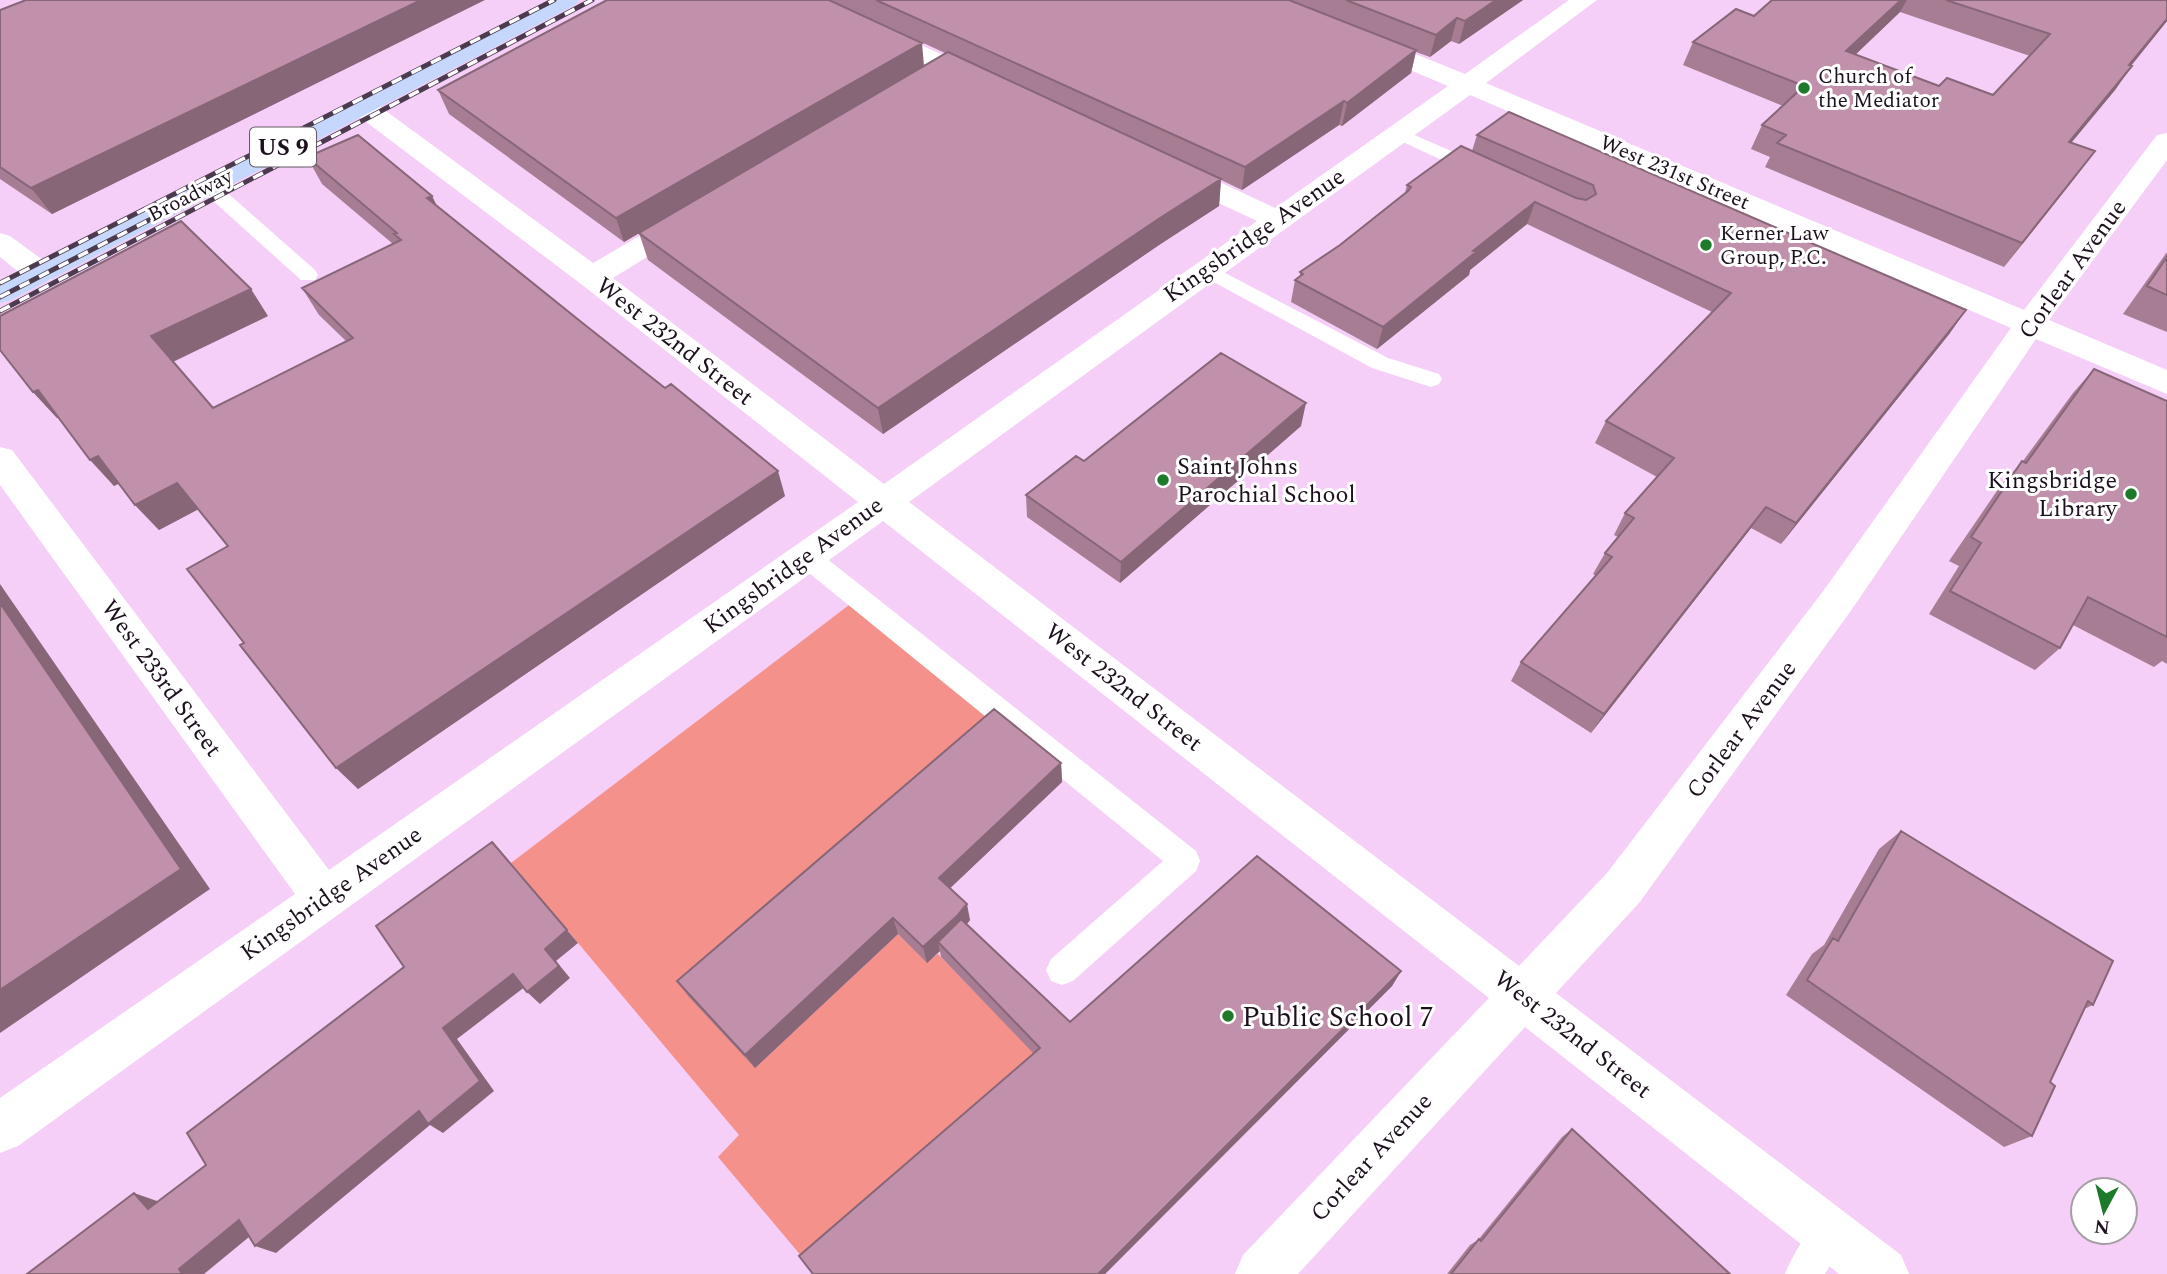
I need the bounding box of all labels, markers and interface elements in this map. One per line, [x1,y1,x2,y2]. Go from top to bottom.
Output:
place label: Church of the Mediator [1818,61,1939,117]
marker: Church of the Mediator [1796,80,1812,96]
street label: West 231st Street [1595,127,1755,219]
road number: US 9 [250,128,316,166]
street label: Kingsbridge Avenue [1156,159,1353,312]
street label: Broadway [142,160,239,231]
street label: Corlear Avenue [2010,192,2136,347]
place label: Kerner Law Group, P.C. [1720,218,1830,274]
marker: Kerner Law Group, P.C. [1698,237,1714,253]
street label: West 232nd Street [588,269,761,415]
place label: Saint Johns Parochial School [1177,449,1356,513]
place label: Kingsbridge Library [1987,463,2118,527]
marker: Saint Johns Parochial School [1155,472,1171,488]
marker: Kingsbridge Library [2123,486,2139,502]
street label: Kingsbridge Avenue [696,488,891,644]
street label: West 233rd Street [92,592,231,765]
street label: West 232nd Street [1037,615,1210,761]
street label: Corlear Avenue [1678,653,1806,806]
street label: Kingsbridge Avenue [233,817,430,970]
street label: West 232nd Street [1486,962,1659,1108]
place label: Public School 7 [1242,996,1433,1039]
marker: Public School 7 [1220,1008,1236,1024]
street label: Corlear Avenue [1302,1085,1441,1230]
north arrow [2069,1176,2139,1246]
text: N [2093,1211,2112,1242]

